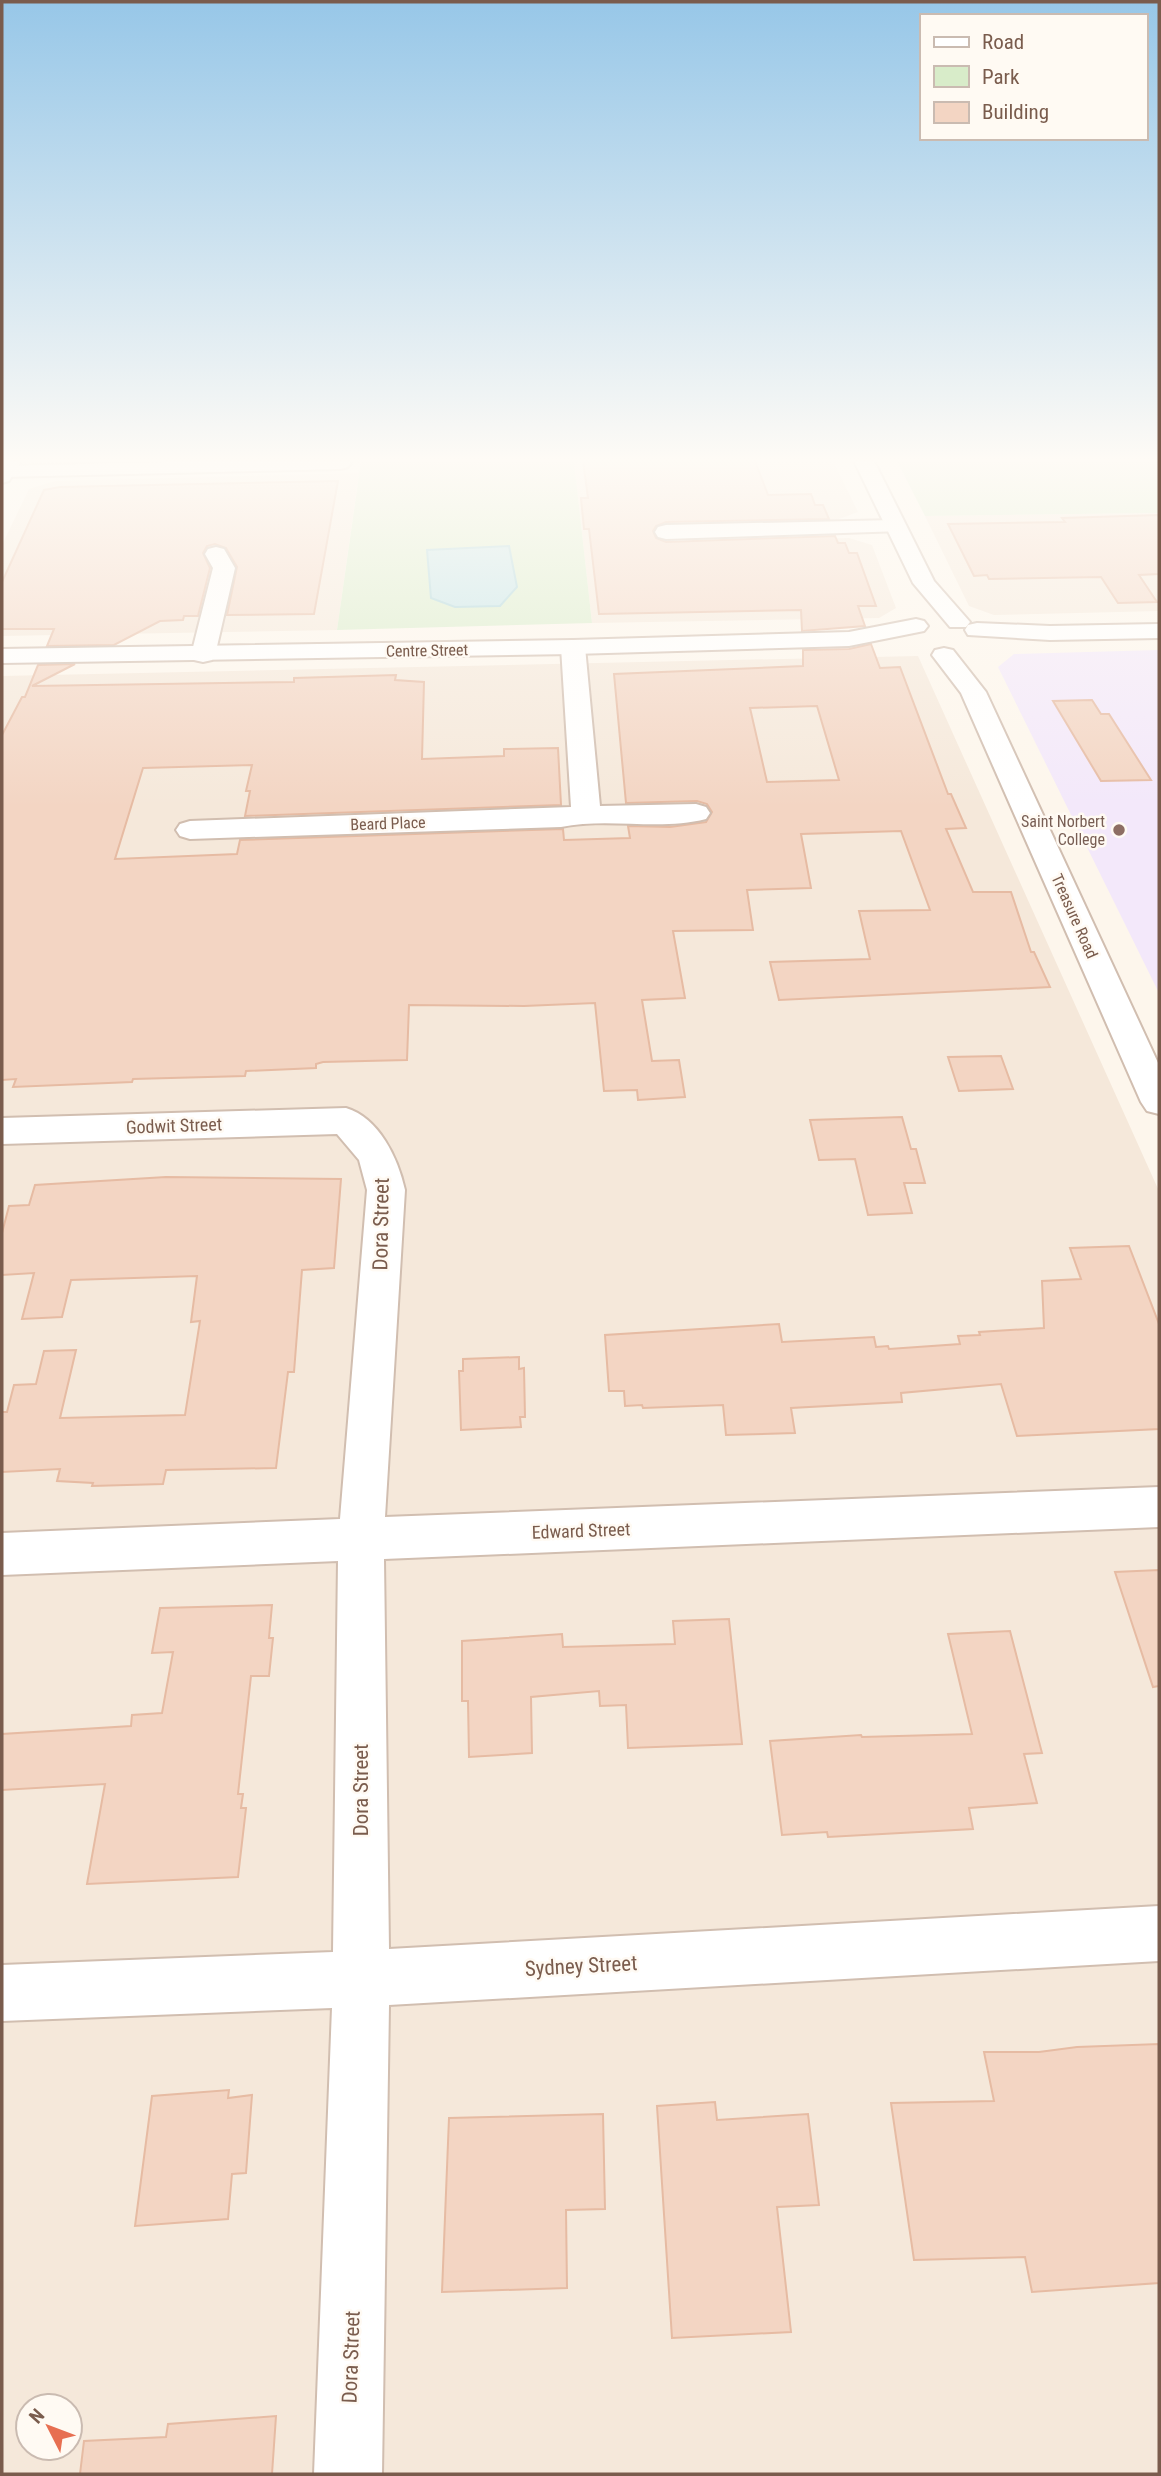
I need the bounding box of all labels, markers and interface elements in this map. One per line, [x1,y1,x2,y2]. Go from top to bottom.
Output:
legend [920,14,1147,140]
text: Road [982,30,1024,54]
text: Park [982,65,1020,89]
text: Building [982,100,1049,124]
street label: Centre Street [386,640,469,661]
place label: Saint Norbert College [1021,812,1105,849]
street label: Beard Place [350,813,426,834]
marker: Saint Norbert College [1111,822,1127,838]
street label: Treasure Road [1047,871,1102,961]
street label: Godwit Street [126,1113,222,1138]
street label: Dora Street [368,1177,394,1271]
street label: Edward Street [531,1518,631,1543]
street label: Dora Street [349,1744,373,1836]
street label: Sydney Street [524,1951,638,1981]
street label: Dora Street [337,2310,365,2404]
north arrow [14,2392,84,2462]
text: N [24,2404,49,2428]

